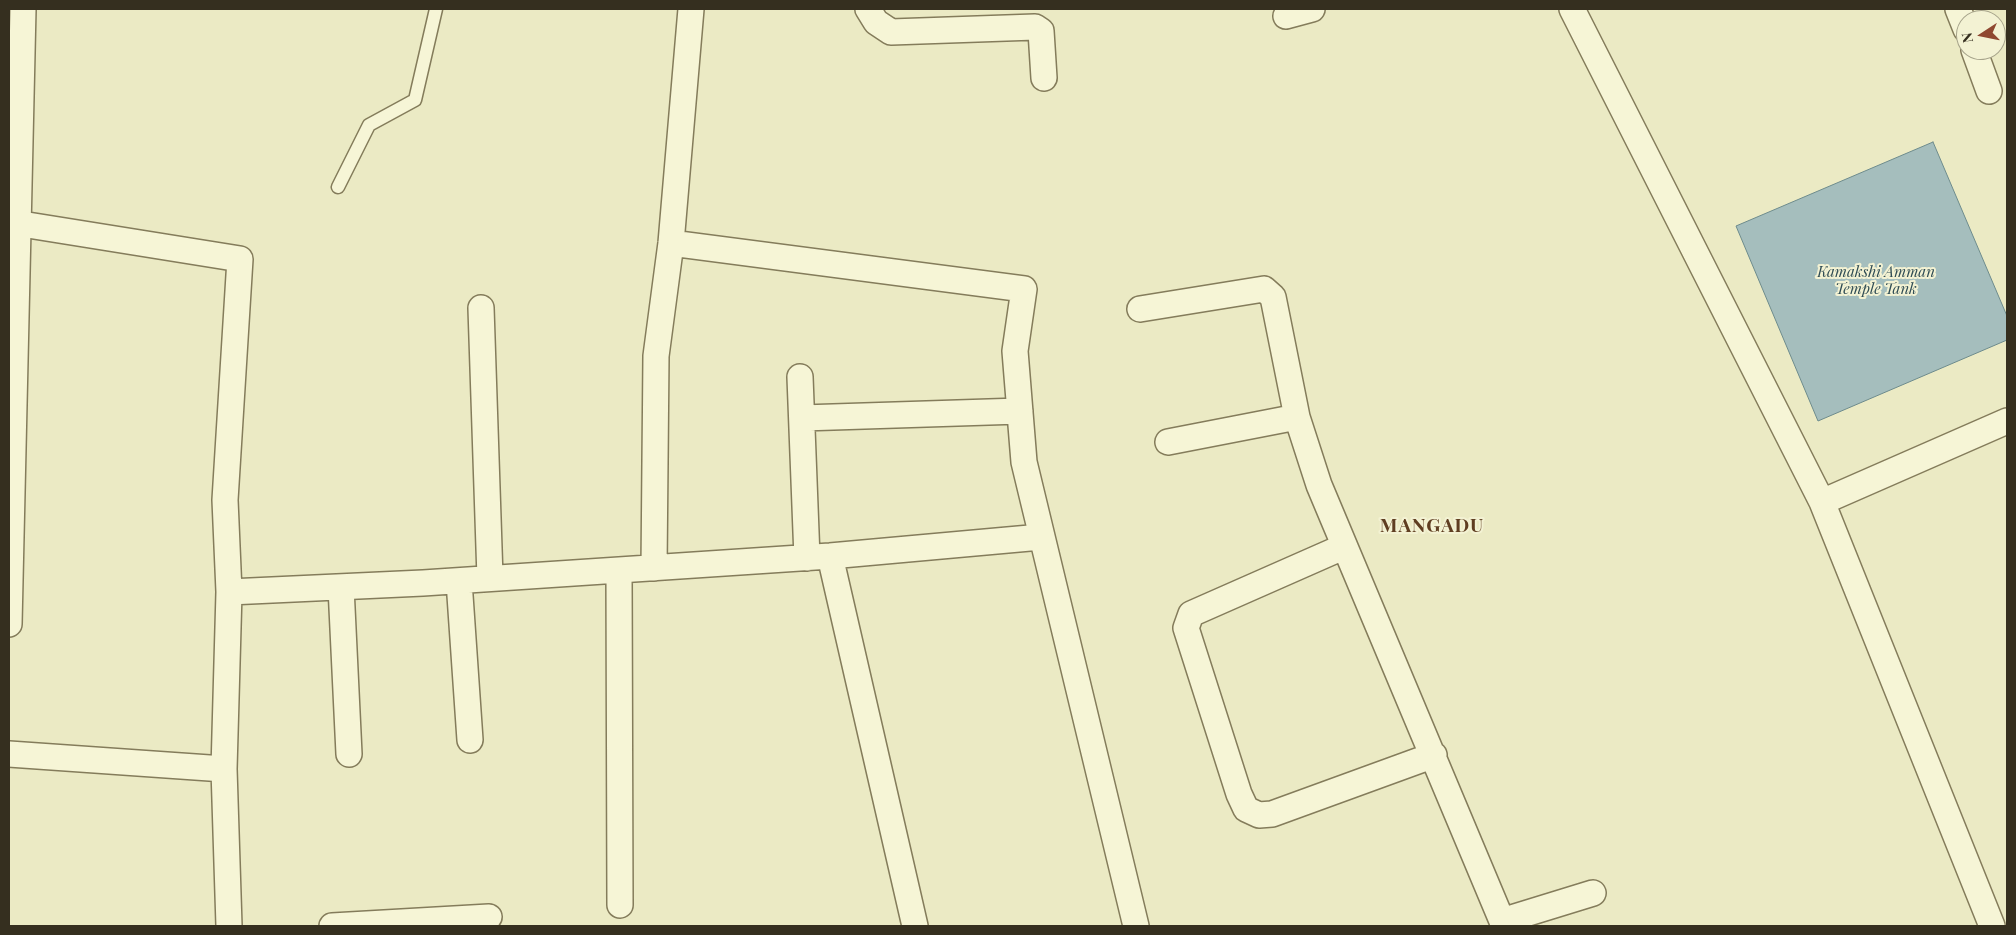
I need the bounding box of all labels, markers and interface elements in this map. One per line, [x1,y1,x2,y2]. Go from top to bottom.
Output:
north arrow [1956,10,2006,60]
text: N [1956,31,1977,45]
water label: Kamakshi Amman Temple Tank [1817,263,1935,298]
district label: MANGADU [1379,515,1485,537]

